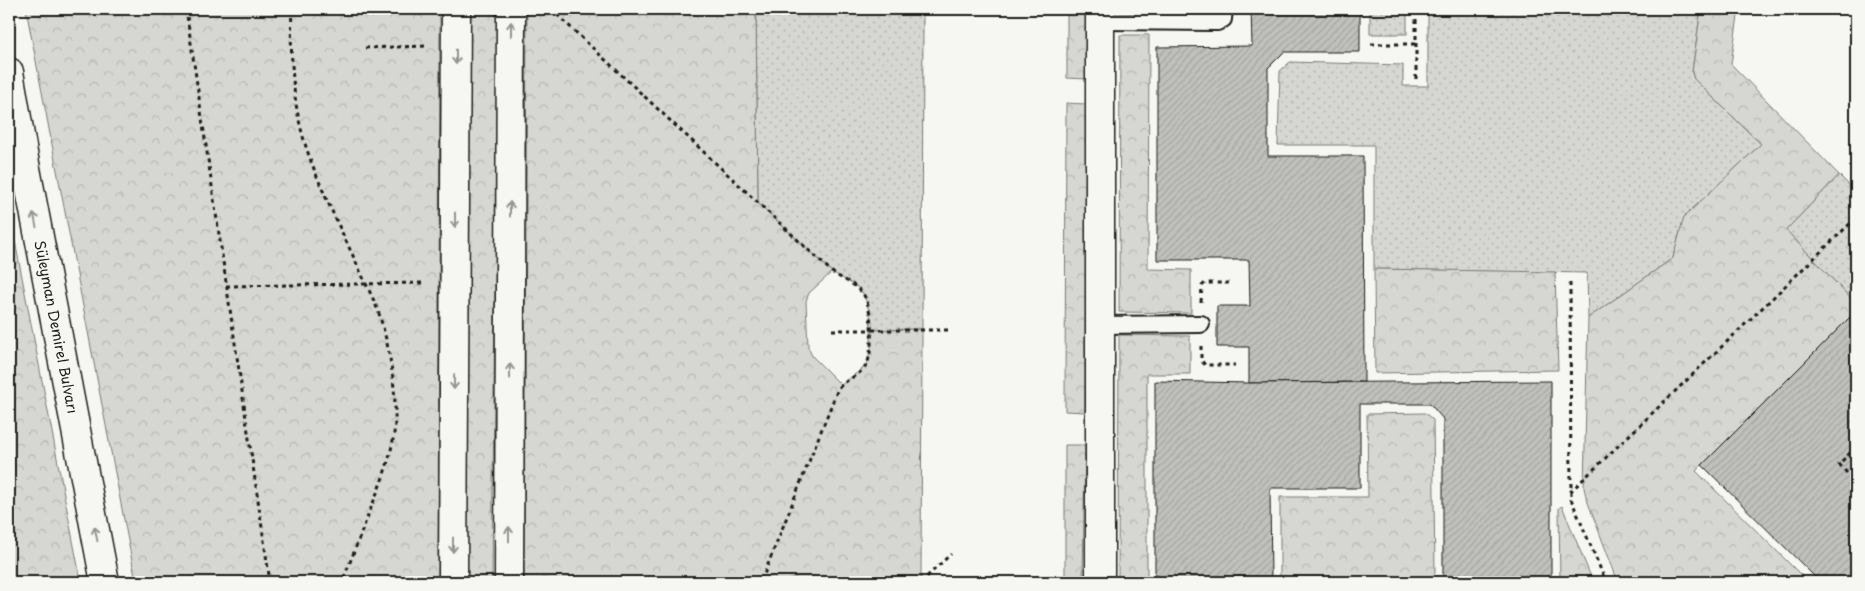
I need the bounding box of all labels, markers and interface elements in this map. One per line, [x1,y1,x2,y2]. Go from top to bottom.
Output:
one-way arrow [506,21,516,37]
one-way arrow [451,49,461,65]
one-way arrow [505,201,515,217]
one-way arrow [450,212,460,228]
one-way arrow [30,213,40,229]
street label: Süleyman Demirel Bulvarı [29,239,84,415]
one-way arrow [505,363,515,380]
one-way arrow [449,374,459,390]
one-way arrow [504,526,514,542]
one-way arrow [91,527,100,543]
one-way arrow [448,536,458,553]

